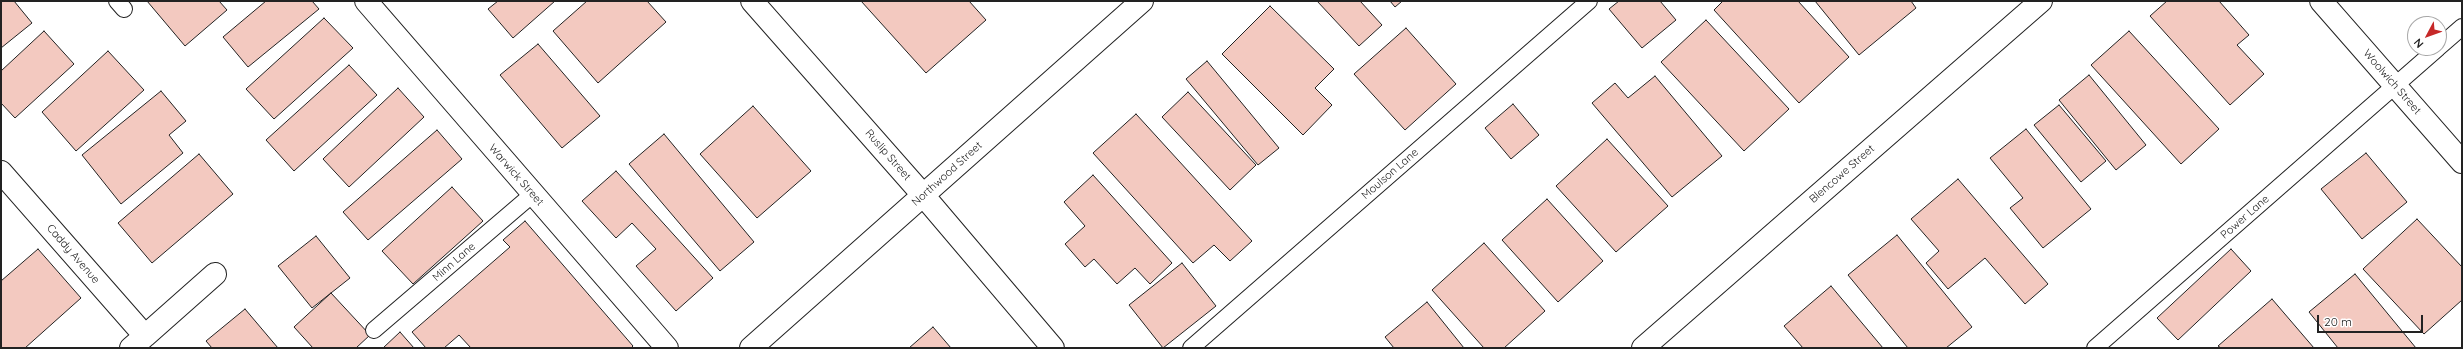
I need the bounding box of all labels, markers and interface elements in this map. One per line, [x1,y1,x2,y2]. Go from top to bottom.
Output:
north arrow [2407,16,2447,56]
text: N [2411,36,2427,51]
street label: Woolwich Street [2360,47,2424,117]
street label: Ruslip Street [862,127,914,183]
street label: Northwood Street [909,139,985,209]
street label: Warwick Street [486,142,546,208]
street label: Blencowe Street [1807,142,1877,206]
street label: Moulson Lane [1359,146,1421,202]
street label: Power Lane [2218,192,2272,242]
street label: Caddy Avenue [44,222,102,286]
street label: Minn Lane [430,240,478,284]
scale bar [2319,307,2425,333]
text: 20 m [2324,314,2352,329]

